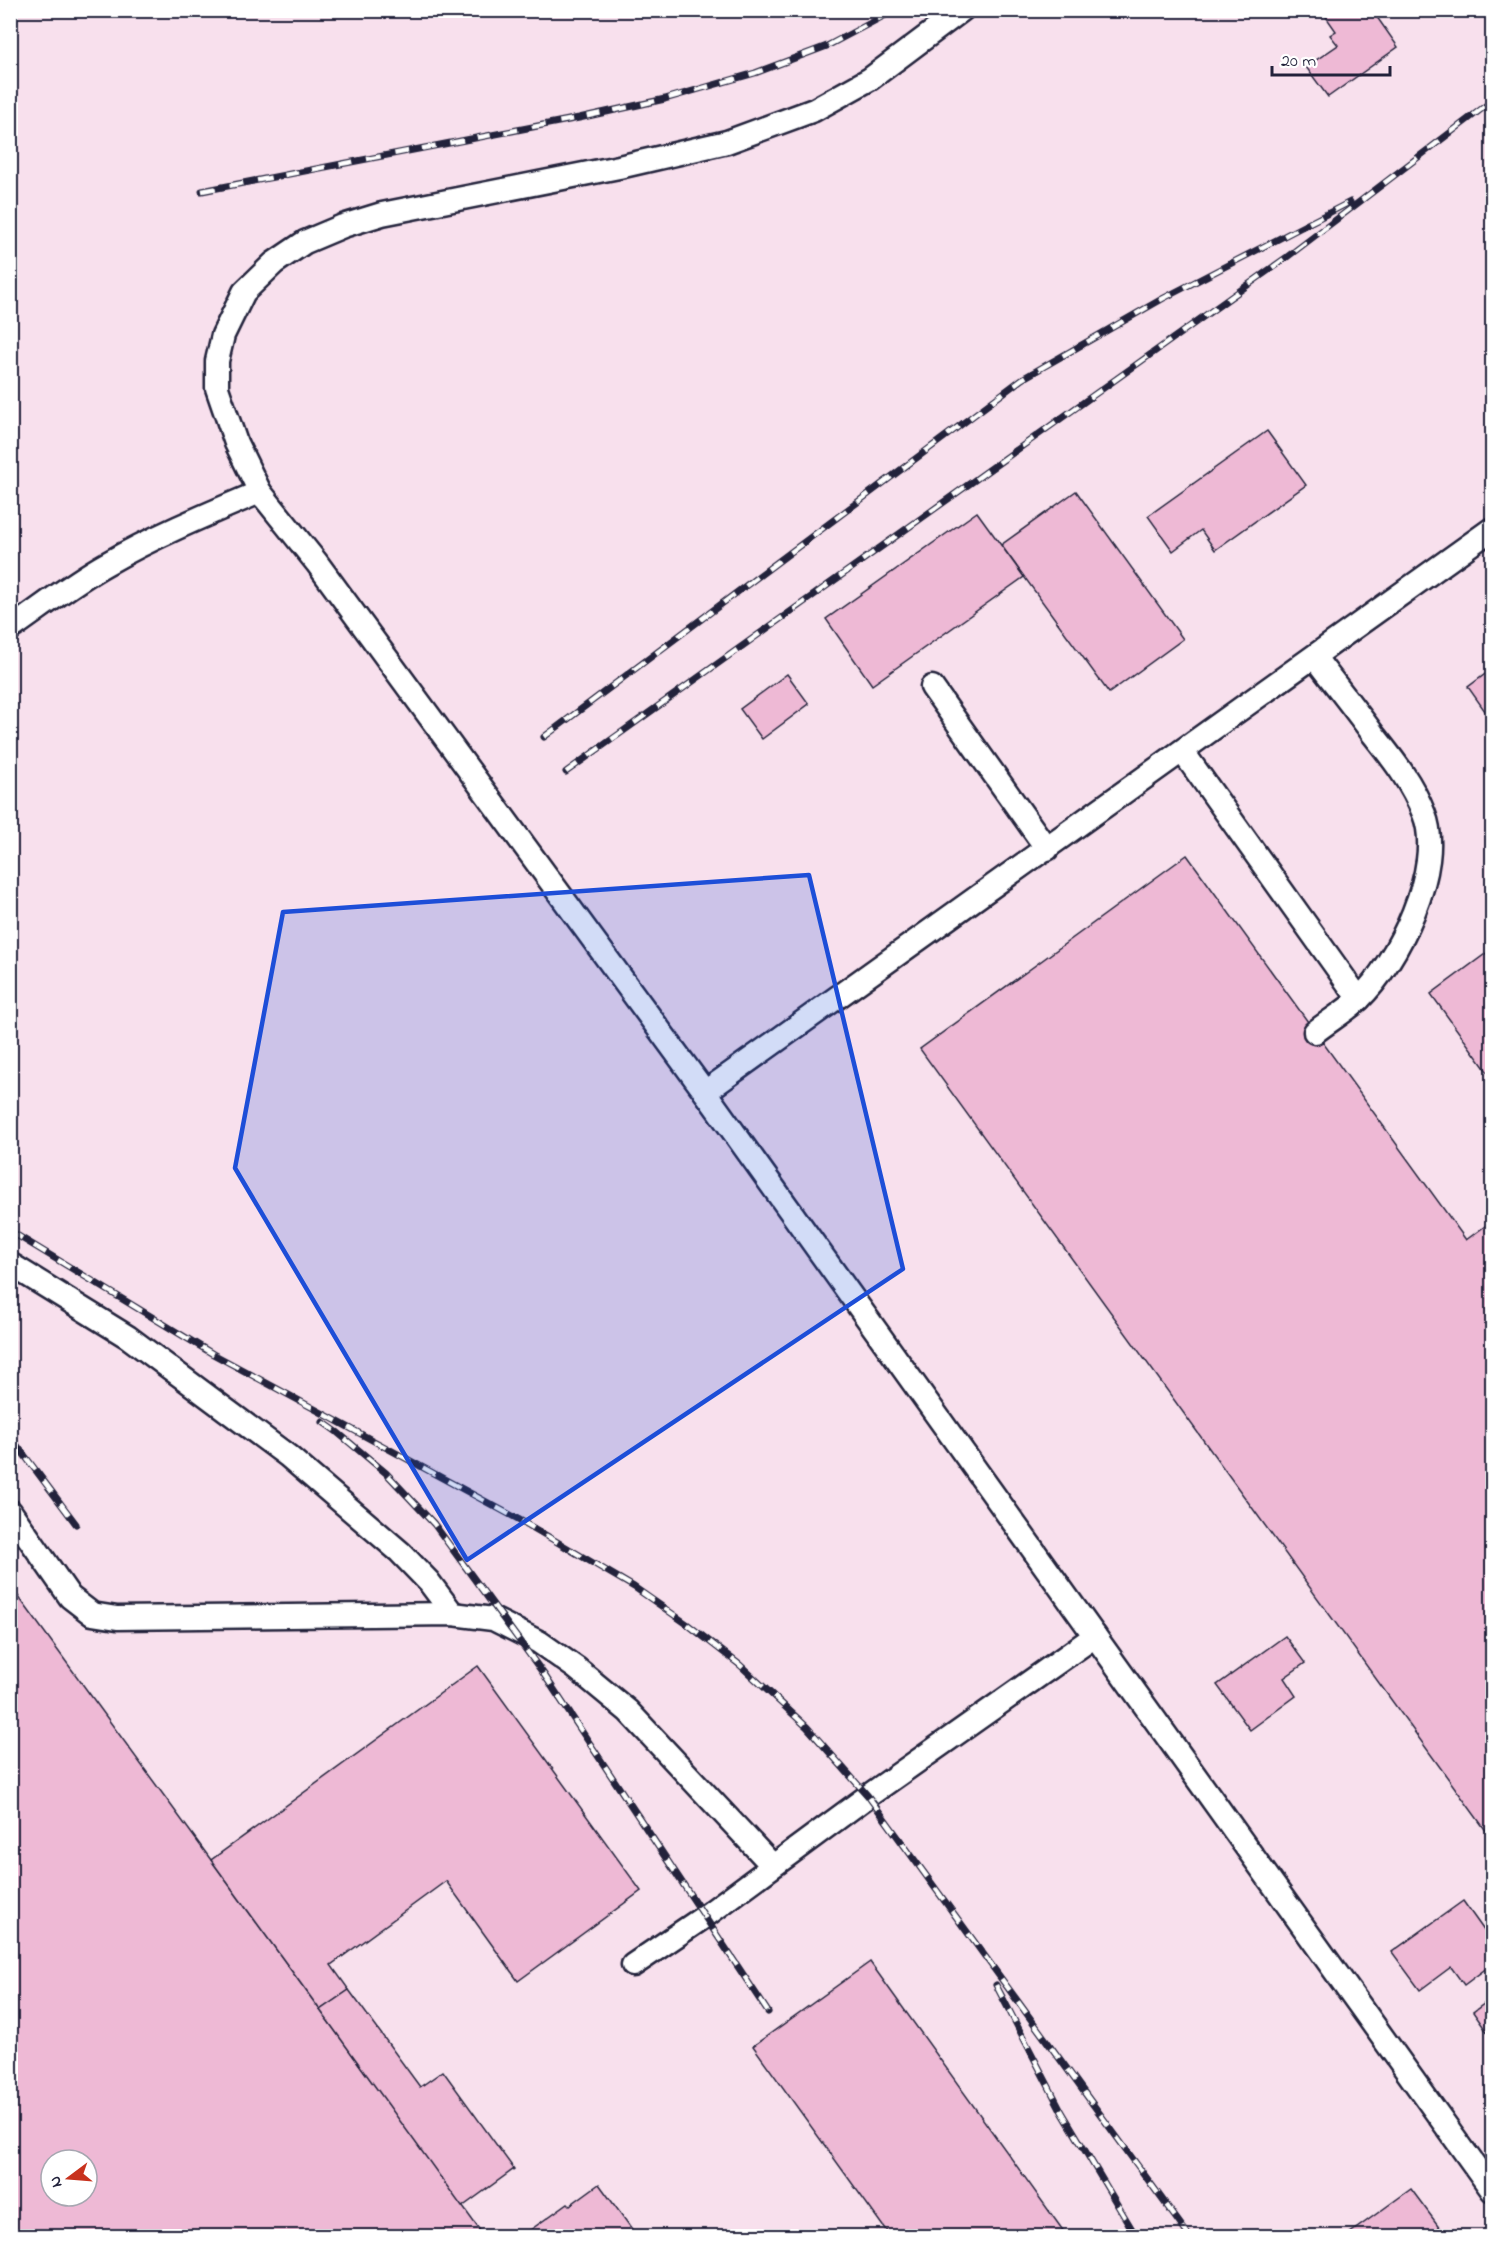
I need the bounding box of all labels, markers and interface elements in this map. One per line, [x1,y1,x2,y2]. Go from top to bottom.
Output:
scale bar [1272,39,1390,77]
text: 20 m [1281,49,1316,75]
north arrow [39,2148,99,2208]
text: N [43,2173,70,2190]

